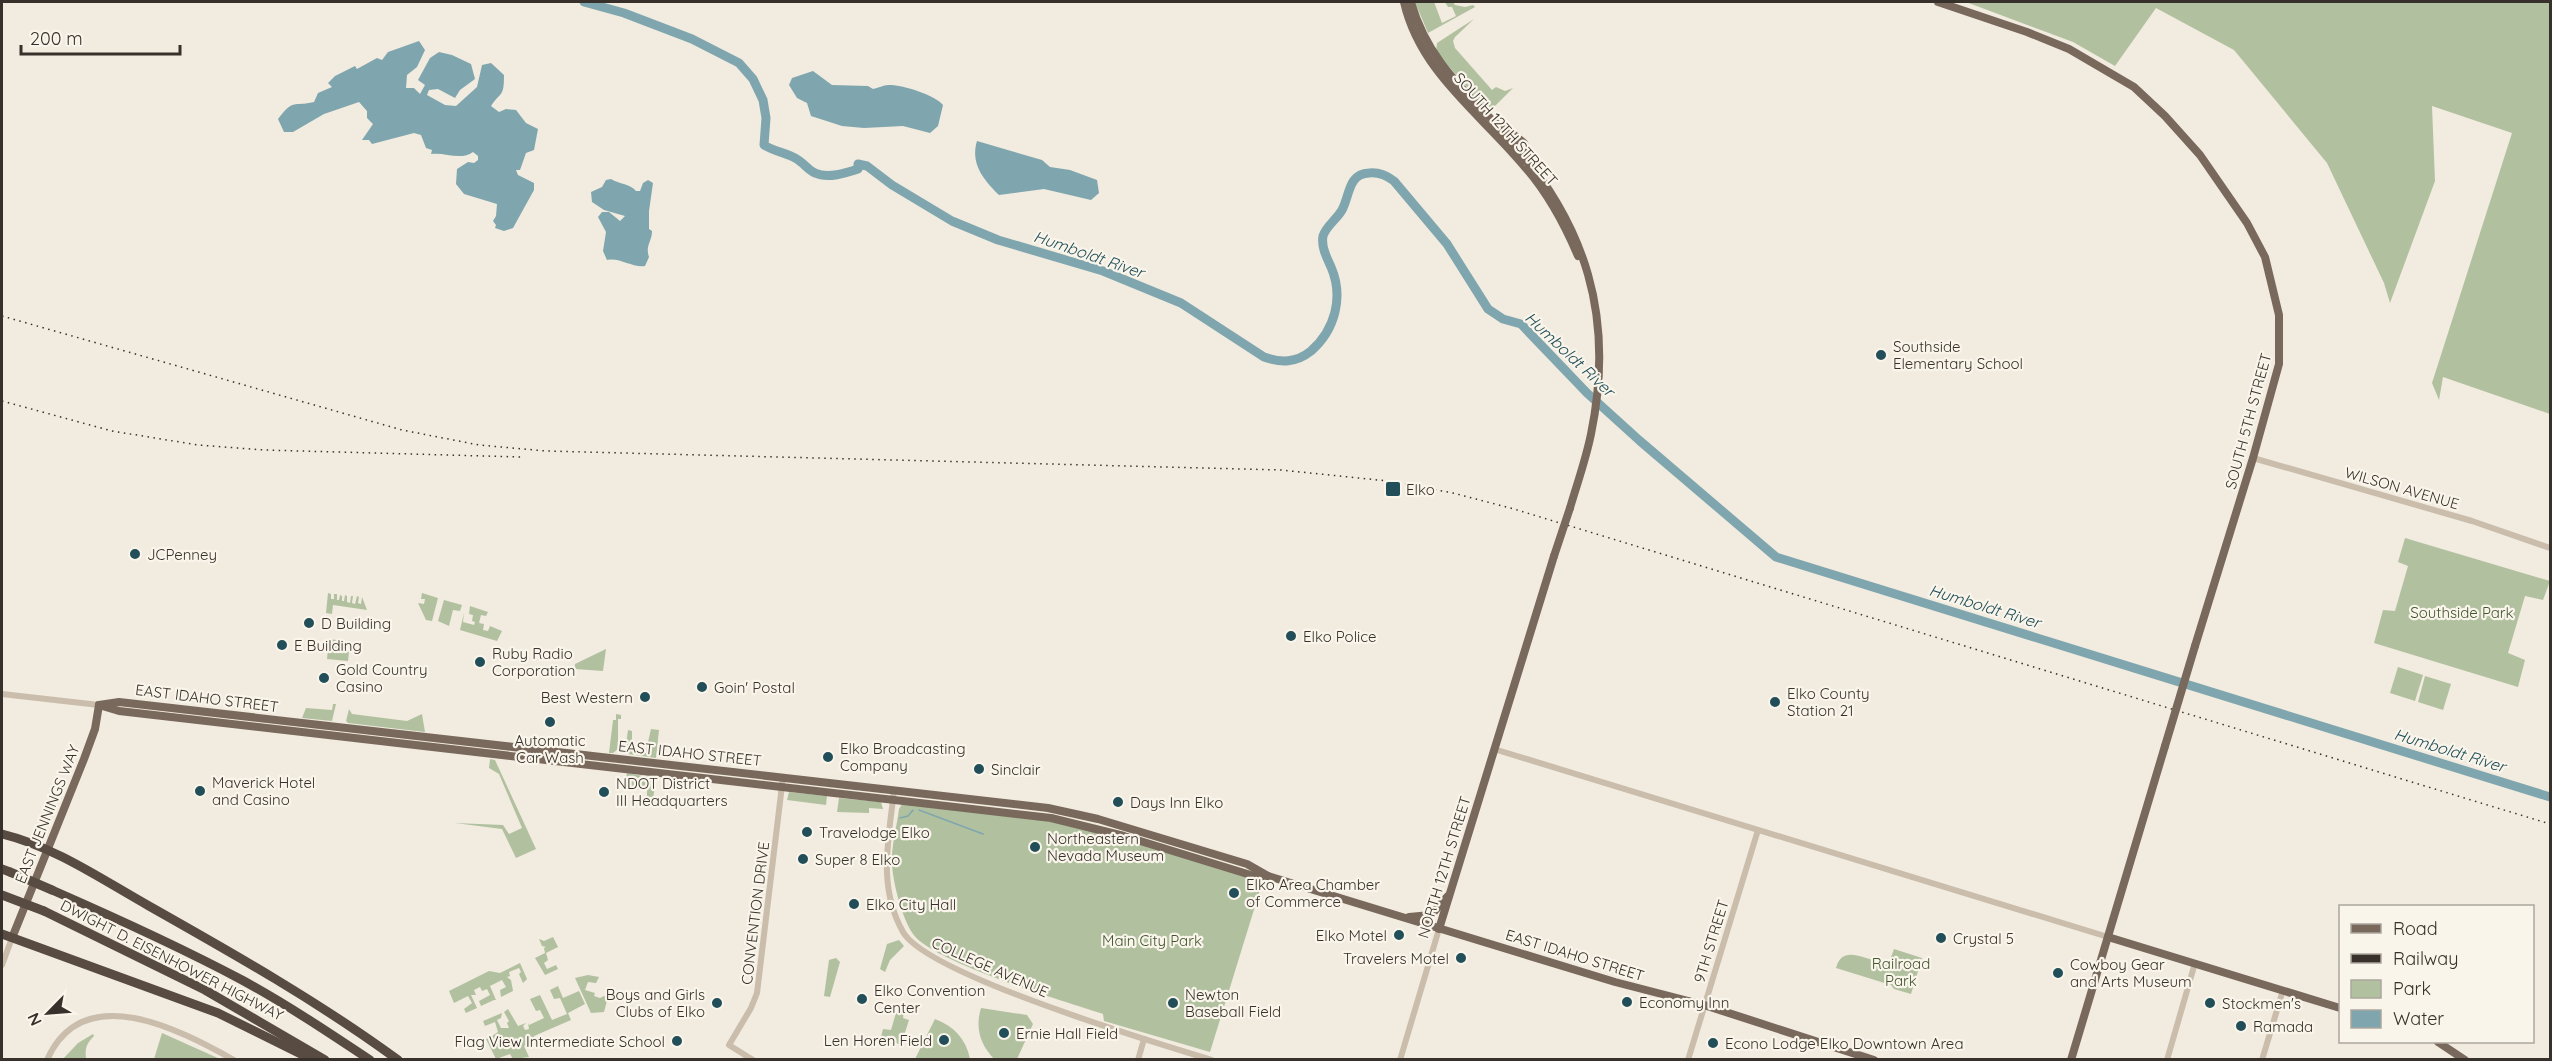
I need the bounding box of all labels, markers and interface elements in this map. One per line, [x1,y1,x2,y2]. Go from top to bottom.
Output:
scale bar [21,18,180,56]
text: 200 m [30,27,83,50]
street label: SOUTH 12TH STREET [1450,68,1562,190]
water label: Humboldt River [1031,226,1149,283]
water label: Humboldt River [1521,307,1620,402]
place label: Southside Elementary School [1893,337,2023,373]
marker: Southside Elementary School [1874,348,1888,362]
street label: SOUTH 5TH STREET [2221,351,2275,491]
street label: WILSON AVENUE [2343,463,2461,513]
marker: Elko [1384,480,1402,498]
place label: Elko [1406,480,1435,499]
place label: JCPenney [147,545,217,564]
marker: JCPenney [128,547,142,561]
water label: Humboldt River [1927,580,2045,633]
park label: Southside Park [2410,603,2514,622]
place label: D Building [321,614,391,633]
marker: D Building [302,616,316,630]
place label: Elko Police [1303,627,1377,646]
marker: Elko Police [1284,629,1298,643]
place label: E Building [294,636,362,655]
marker: E Building [275,638,289,652]
place label: Ruby Radio Corporation [492,644,576,680]
marker: Ruby Radio Corporation [473,655,487,669]
place label: Gold Country Casino [336,660,427,696]
marker: Gold Country Casino [317,671,331,685]
place label: Goin' Postal [714,678,795,697]
street label: EAST IDAHO STREET [134,680,280,716]
marker: Goin' Postal [695,680,709,694]
place label: Elko County Station 21 [1787,684,1870,720]
place label: Best Western [541,688,633,707]
marker: Best Western [638,690,652,704]
marker: Elko County Station 21 [1768,695,1782,709]
marker: Automatic Car Wash [543,715,557,729]
water label: Humboldt River [2392,724,2510,777]
place label: Automatic Car Wash [515,731,586,767]
street label: EAST IDAHO STREET [617,736,763,770]
place label: Elko Broadcasting Company [840,739,966,775]
street label: EAST JENNINGS WAY [10,741,84,886]
marker: Elko Broadcasting Company [821,750,835,764]
place label: Sinclair [991,760,1041,779]
marker: Sinclair [972,762,986,776]
place label: Maverick Hotel and Casino [212,773,315,809]
place label: NDOT District III Headquarters [616,774,728,810]
marker: Maverick Hotel and Casino [193,784,207,798]
marker: NDOT District III Headquarters [597,785,611,799]
place label: Days Inn Elko [1130,793,1223,812]
street label: NORTH 12TH STREET [1413,794,1475,940]
marker: Days Inn Elko [1111,795,1125,809]
place label: Travelodge Elko [819,823,930,842]
marker: Travelodge Elko [800,825,814,839]
place label: Northeastern Nevada Museum [1047,829,1164,865]
street label: CONVENTION DRIVE [737,840,773,986]
marker: Northeastern Nevada Museum [1028,840,1042,854]
place label: Super 8 Elko [815,850,900,869]
marker: Super 8 Elko [796,852,810,866]
place label: Elko Area Chamber of Commerce [1246,875,1380,911]
marker: Elko Area Chamber of Commerce [1227,886,1241,900]
street label: DWIGHT D. EISENHOWER HIGHWAY [57,895,287,1025]
place label: Elko City Hall [866,895,956,914]
marker: Elko City Hall [847,897,861,911]
street label: 9TH STREET [1689,897,1733,985]
legend [2339,905,2534,1043]
text: Road [2393,917,2438,940]
street label: EAST IDAHO STREET [1503,925,1647,985]
place label: Elko Motel [1316,926,1387,945]
marker: Elko Motel [1392,928,1406,942]
place label: Crystal 5 [1953,929,2014,948]
park label: Main City Park [1102,931,1202,950]
marker: Crystal 5 [1934,931,1948,945]
street label: COLLEGE AVENUE [929,933,1051,1001]
text: Railway [2393,947,2459,970]
place label: Travelers Motel [1343,949,1449,968]
marker: Travelers Motel [1454,951,1468,965]
park label: Railroad Park [1872,954,1930,990]
place label: Cowboy Gear and Arts Museum [2070,955,2192,991]
marker: Cowboy Gear and Arts Museum [2051,966,2065,980]
text: Park [2393,977,2431,1000]
place label: Elko Convention Center [874,981,985,1017]
north arrow [18,983,78,1043]
place label: Boys and Girls Clubs of Elko [606,985,705,1021]
place label: Newton Baseball Field [1185,985,1281,1021]
marker: Elko Convention Center [855,992,869,1006]
place label: Economy Inn [1639,993,1729,1012]
place label: Stockmen's [2222,994,2301,1013]
marker: Economy Inn [1620,995,1634,1009]
marker: Boys and Girls Clubs of Elko [710,996,724,1010]
marker: Newton Baseball Field [1166,996,1180,1010]
marker: Stockmen's [2203,996,2217,1010]
text: Water [2393,1007,2444,1030]
text: N [23,1010,46,1029]
place label: Ramada [2253,1017,2313,1036]
marker: Ramada [2234,1019,2248,1033]
place label: Ernie Hall Field [1016,1024,1118,1043]
marker: Ernie Hall Field [997,1026,1011,1040]
place label: Len Horen Field [824,1031,932,1050]
place label: Flag View Intermediate School [454,1032,665,1051]
marker: Len Horen Field [937,1033,951,1047]
marker: Flag View Intermediate School [670,1034,684,1048]
place label: Econo Lodge Elko Downtown Area [1725,1034,1964,1053]
marker: Econo Lodge Elko Downtown Area [1706,1036,1720,1050]

